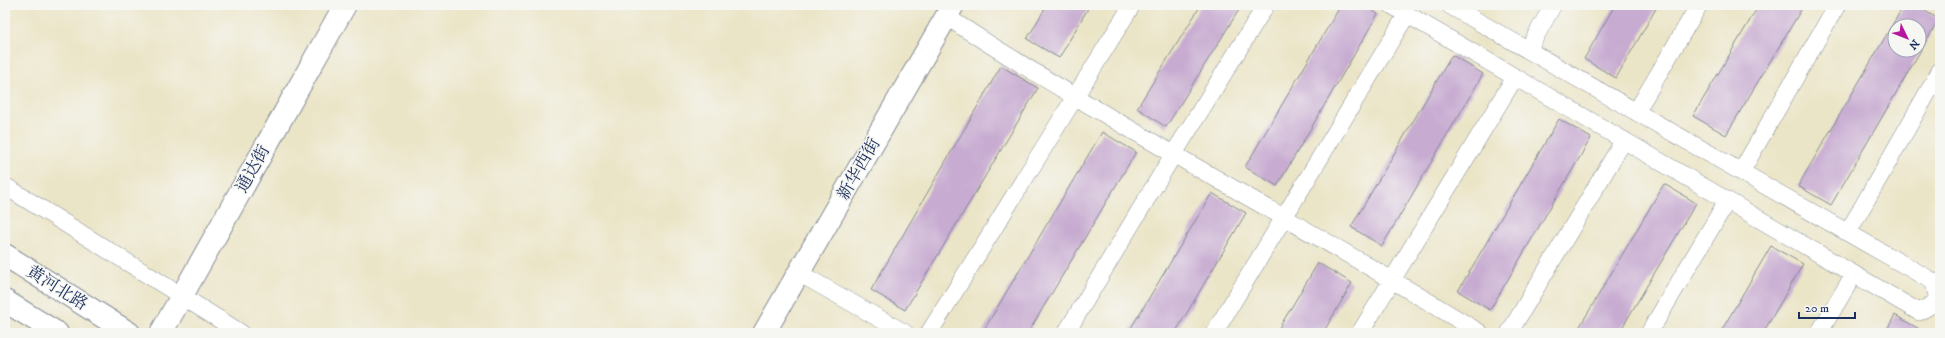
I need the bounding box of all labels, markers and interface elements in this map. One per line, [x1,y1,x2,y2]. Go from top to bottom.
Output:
north arrow [1887,18,1927,58]
text: N [1905,36,1922,52]
street label: 新华西街 [832,134,886,204]
street label: 通达街 [231,141,275,197]
street label: 黄河北路 [22,261,92,315]
scale bar [1799,294,1855,320]
text: 20 m [1805,301,1829,316]

